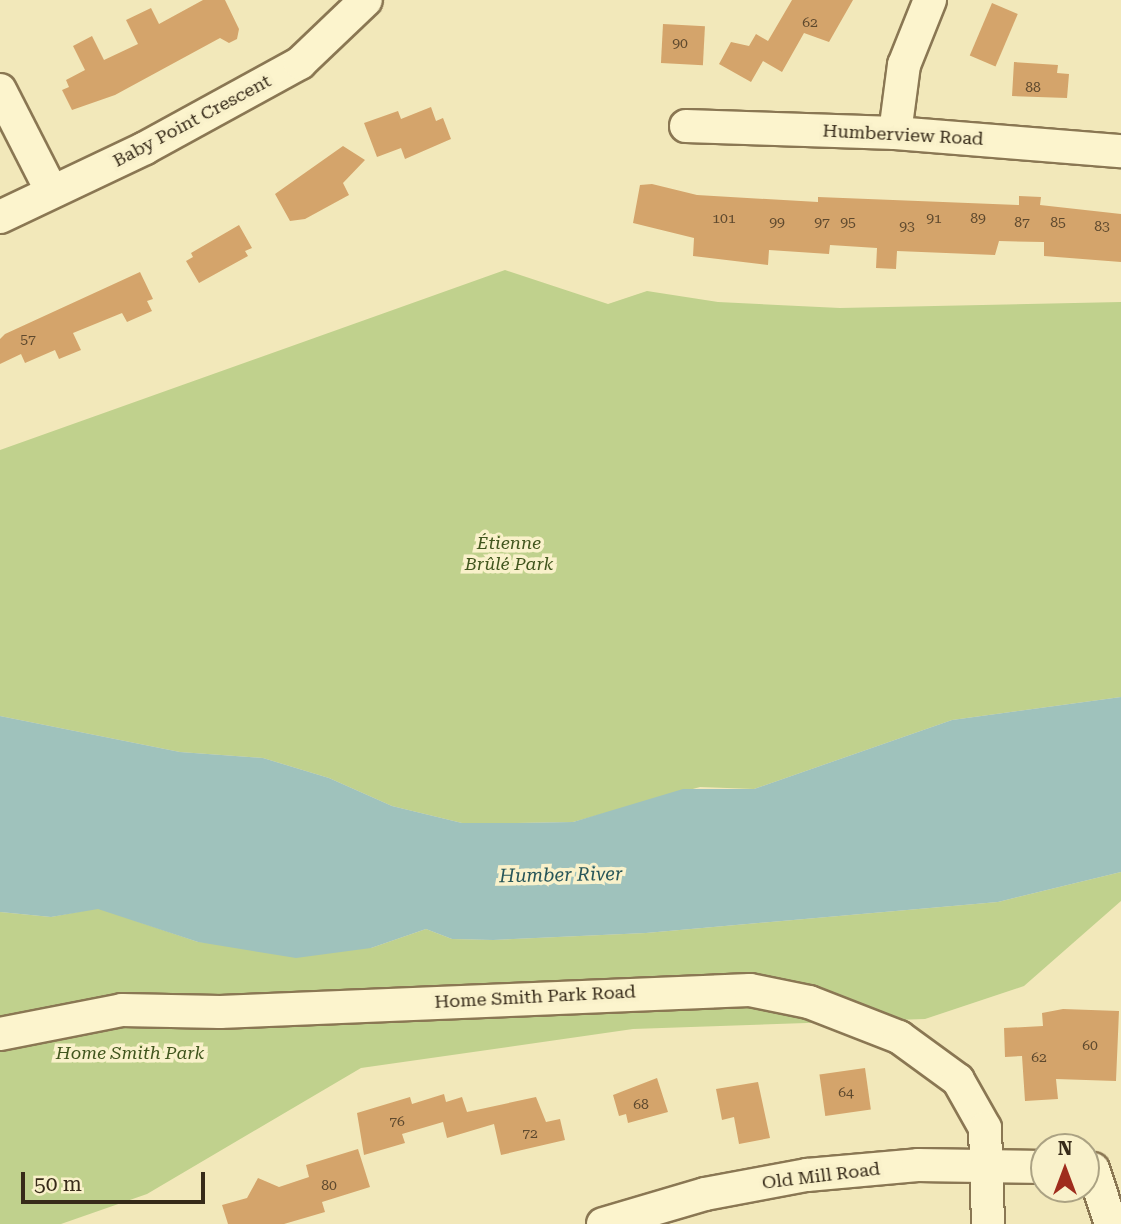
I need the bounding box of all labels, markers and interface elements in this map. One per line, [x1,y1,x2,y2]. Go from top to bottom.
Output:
house number: 62 [802,14,818,30]
house number: 90 [672,35,688,51]
street label: Baby Point Crescent [109,70,275,172]
house number: 88 [1025,79,1041,95]
street label: Humberview Road [822,120,984,150]
house number: 101 [712,210,736,226]
house number: 91 [926,210,942,226]
house number: 89 [970,210,986,226]
house number: 99 [769,214,785,230]
house number: 97 [814,214,830,230]
house number: 95 [840,214,856,230]
house number: 87 [1014,214,1030,230]
house number: 85 [1050,214,1066,230]
house number: 93 [899,218,915,234]
house number: 83 [1094,218,1110,234]
house number: 57 [20,331,36,347]
park label: Étienne Brûlé Park [465,533,553,576]
water label: Humber River [499,863,623,887]
street label: Home Smith Park Road [434,981,636,1013]
house number: 60 [1082,1037,1098,1053]
park label: Home Smith Park [56,1042,204,1064]
house number: 62 [1031,1049,1047,1065]
house number: 64 [838,1084,854,1100]
house number: 68 [633,1096,649,1112]
house number: 76 [389,1113,405,1129]
house number: 72 [522,1125,538,1141]
north arrow [1030,1133,1100,1203]
text: N [1058,1137,1072,1160]
scale bar [24,1158,208,1202]
street label: Old Mill Road [761,1158,881,1194]
text: 50 m [34,1172,82,1196]
house number: 80 [321,1177,337,1193]

